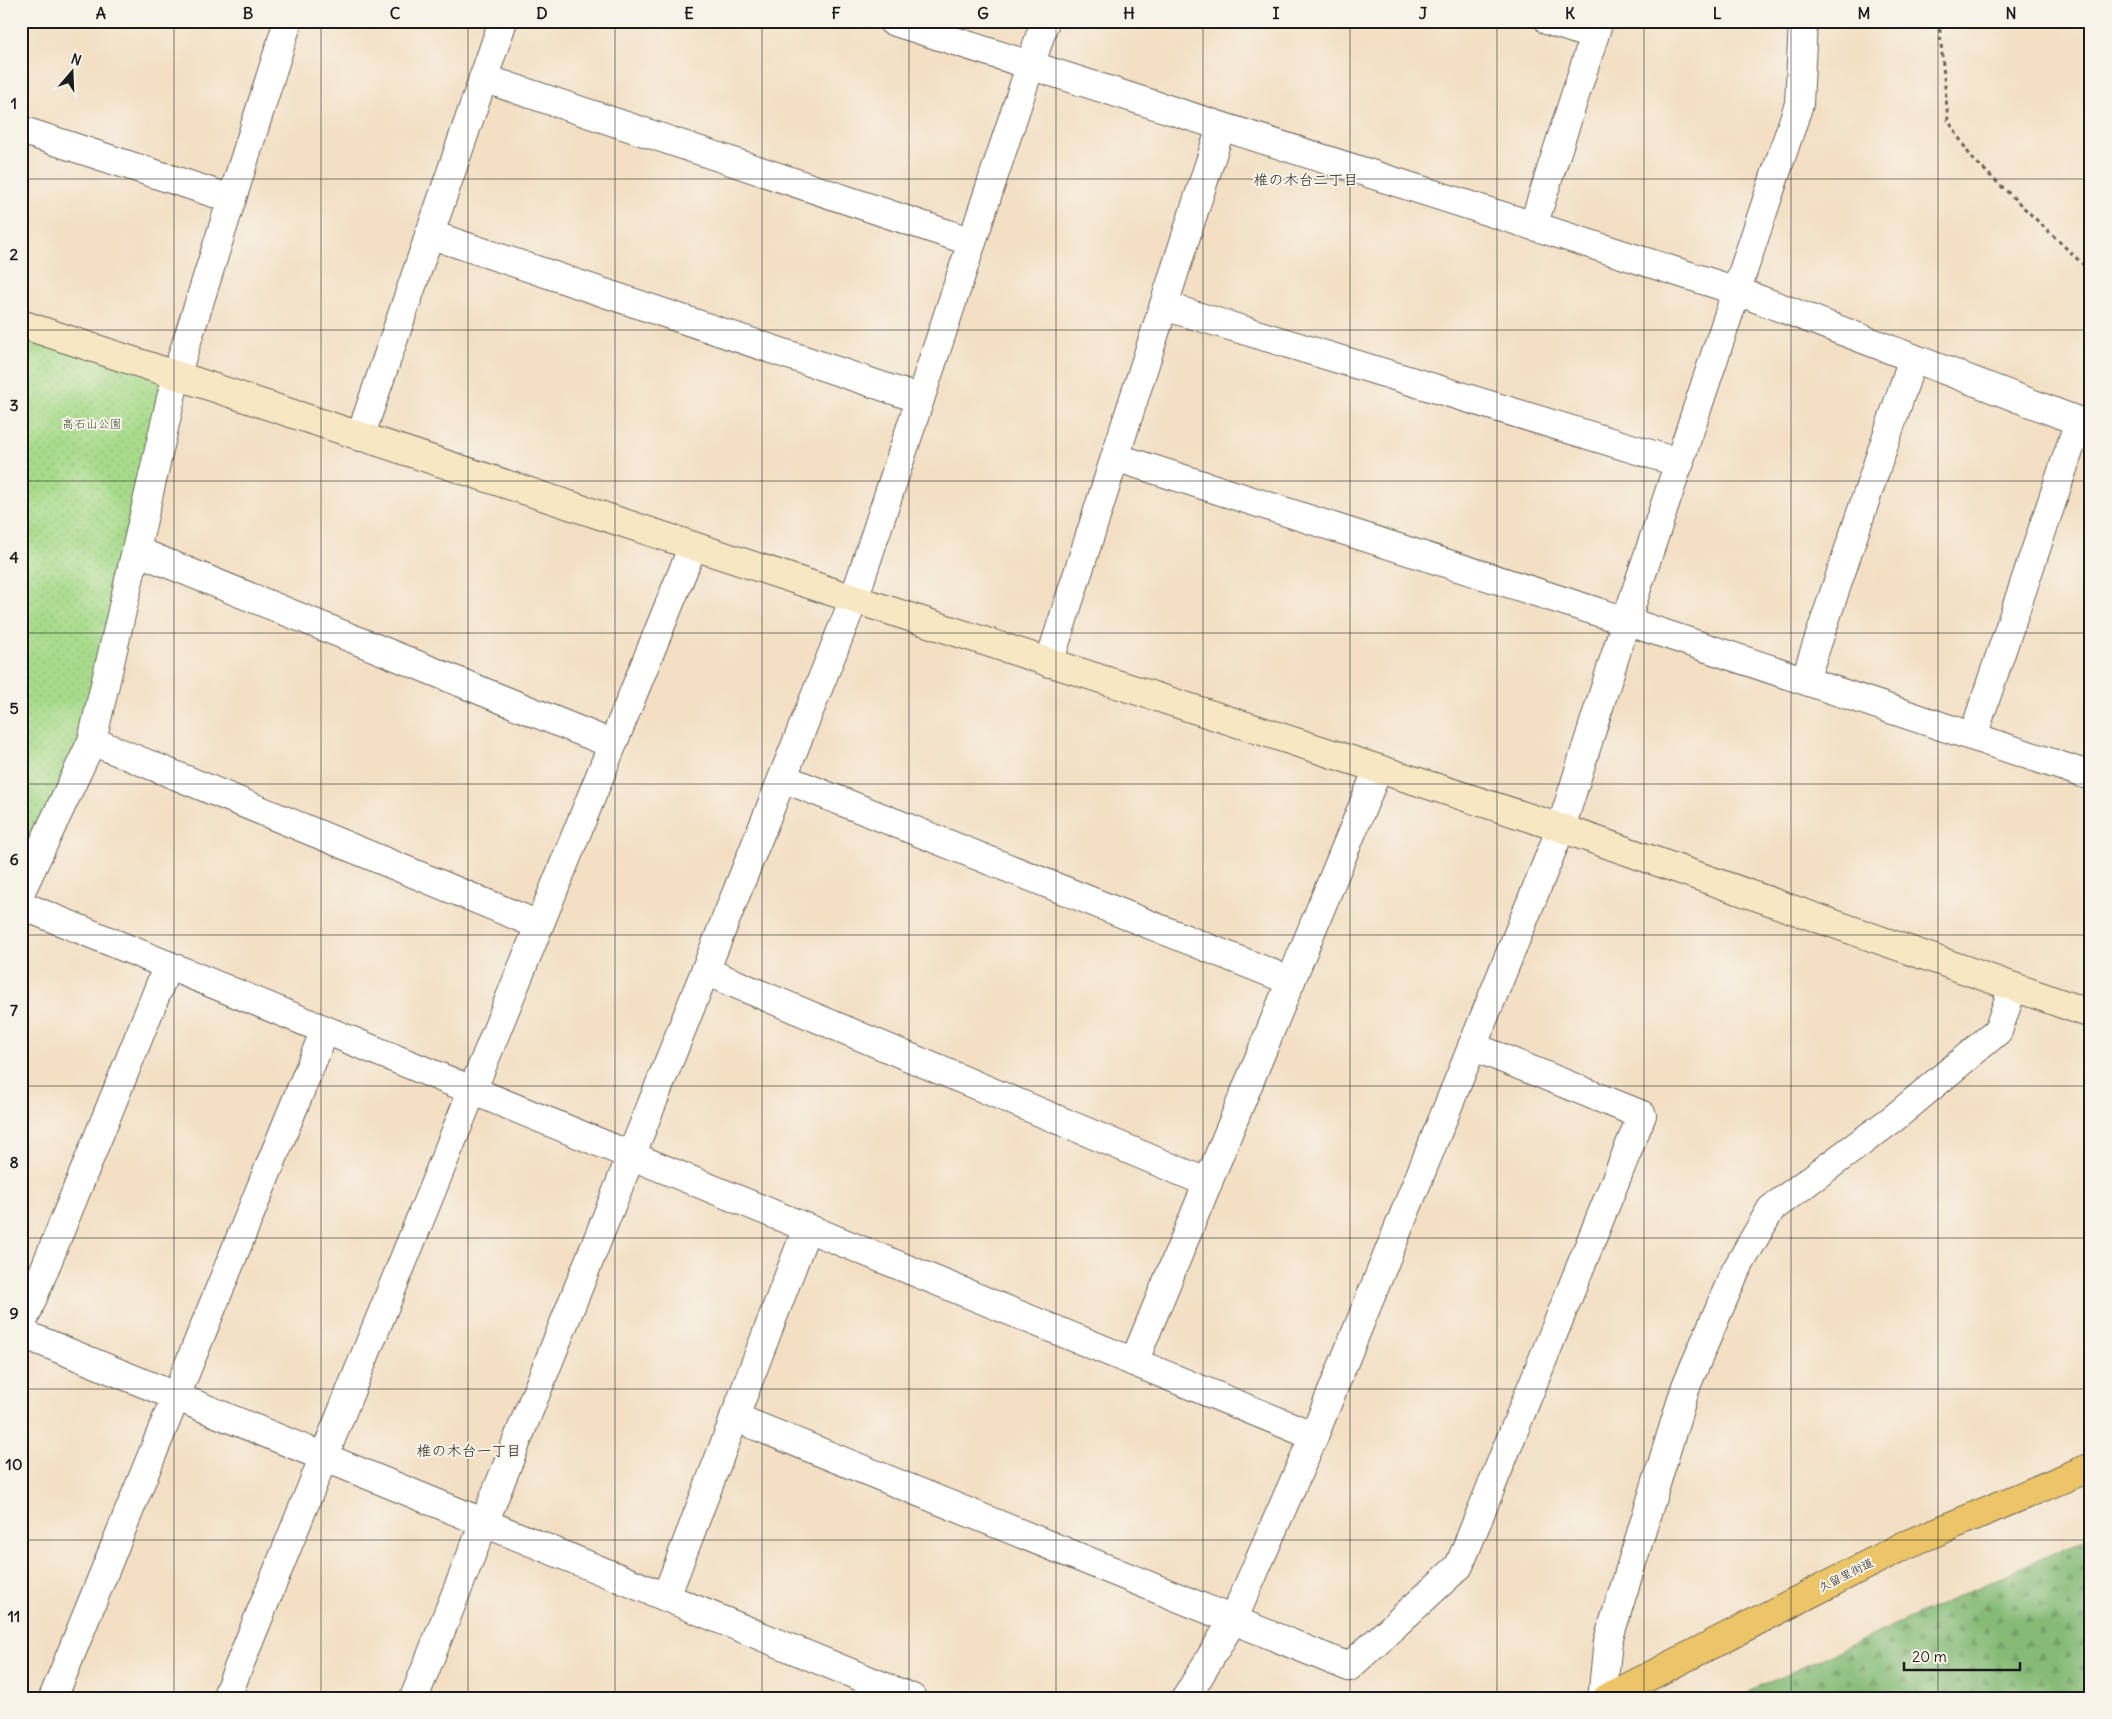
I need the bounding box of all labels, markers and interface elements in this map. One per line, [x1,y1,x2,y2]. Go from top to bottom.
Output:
text: A [96,3,106,23]
text: B [243,3,254,23]
text: C [390,3,401,23]
text: D [536,3,548,23]
text: E [684,3,694,23]
text: F [831,3,841,23]
text: G [977,3,989,23]
text: H [1123,3,1135,23]
text: I [1273,3,1280,23]
text: J [1419,3,1428,23]
text: K [1565,3,1575,23]
text: L [1713,3,1722,23]
text: M [1858,3,1871,23]
text: N [2005,3,2017,23]
north arrow [48,48,98,98]
text: N [69,50,84,70]
text: 1 [11,93,17,113]
district label: 椎の木台二丁目 [1253,170,1359,189]
text: 2 [10,244,19,264]
text: 3 [9,395,19,415]
park label: 高石山公園 [62,416,122,431]
text: 4 [9,547,19,567]
text: 5 [9,698,19,718]
text: 6 [9,849,19,869]
text: 7 [10,1000,18,1020]
text: 8 [9,1152,19,1172]
text: 9 [9,1303,19,1323]
district label: 椎の木台一丁目 [416,1441,522,1460]
text: 10 [6,1454,22,1474]
street label: 久留里街道 [1816,1554,1876,1595]
text: 11 [8,1606,20,1626]
scale bar [1904,1639,2021,1671]
text: 20 m [1912,1647,1947,1666]

